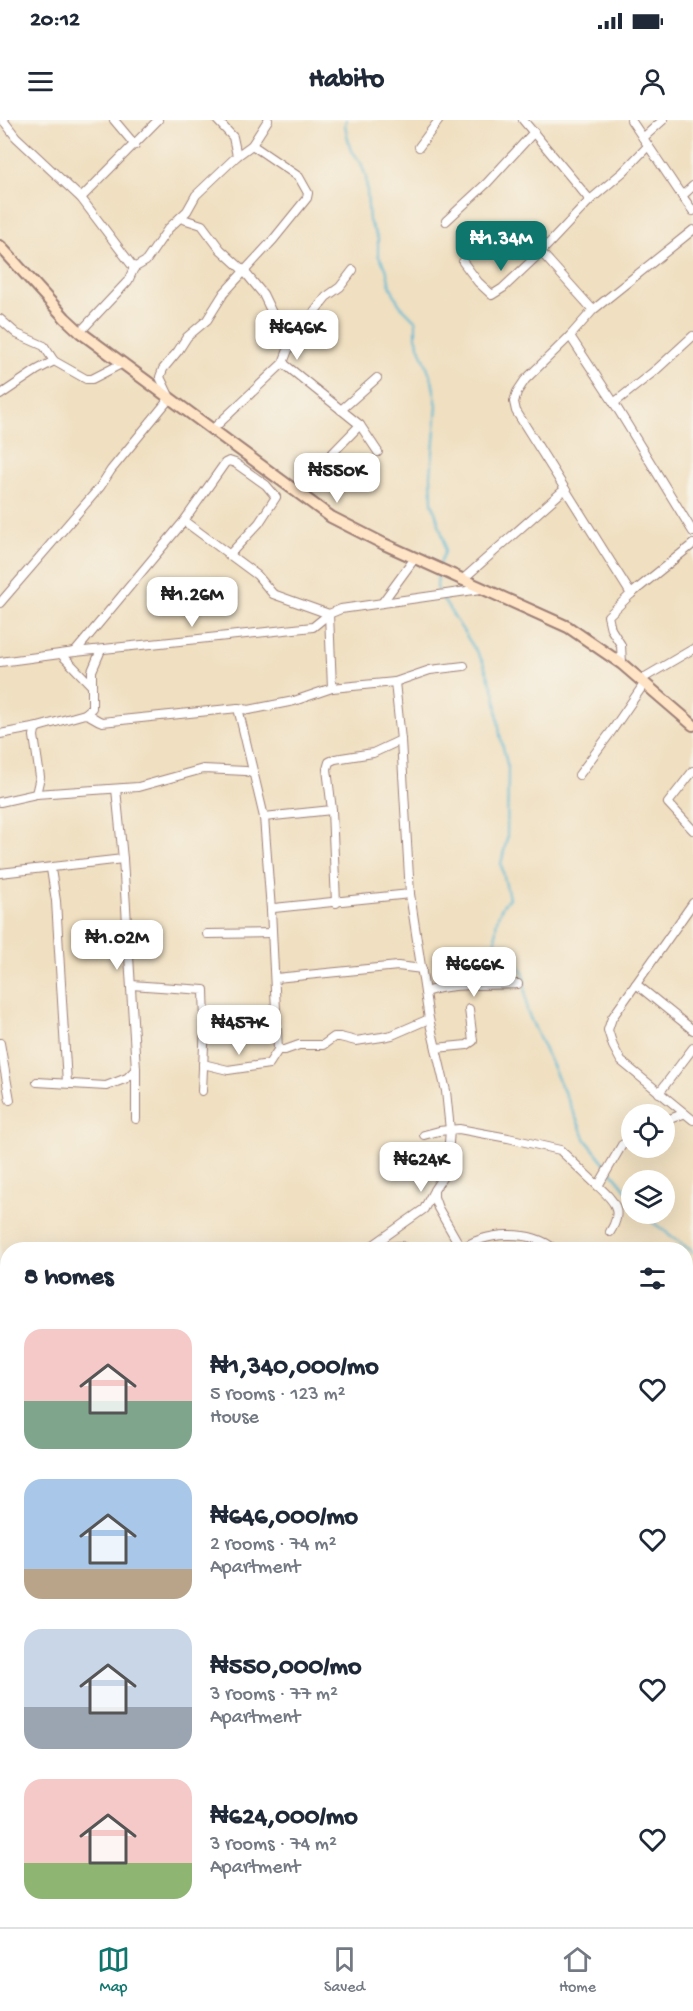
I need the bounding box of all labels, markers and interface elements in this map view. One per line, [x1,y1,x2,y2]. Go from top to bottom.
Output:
text: 20:12 [30,8,80,34]
icon: menu [24,65,57,98]
text: Habito [309,65,384,97]
icon: person [636,65,669,98]
pin: ₦1.34M [452,221,550,272]
text: ₦1.34M [470,229,532,252]
pin: ₦646K [255,310,339,361]
text: ₦646K [269,318,325,341]
pin: ₦550K [295,453,379,504]
text: ₦550K [308,461,366,484]
pin: ₦1.26M [143,577,241,628]
text: ₦1.26M [161,585,223,608]
pin: ₦1.02M [68,920,166,971]
text: ₦1.02M [85,928,149,951]
pin: ₦666K [432,947,516,998]
text: ₦666K [446,955,502,978]
pin: ₦457K [197,1005,281,1056]
text: ₦457K [211,1013,267,1036]
map controls [621,1104,675,1224]
button: locate [621,1104,675,1158]
pin: ₦624K [379,1142,463,1193]
text: ₦624K [394,1150,448,1173]
button: layers [621,1170,675,1224]
icon: filters [636,1262,669,1295]
text: 8 homes [24,1263,113,1294]
icon: home [72,1353,144,1425]
text: ₦1,340,000/mo [210,1353,379,1384]
icon: heart [636,1373,669,1406]
text: 5 rooms · 123 m² [210,1384,346,1407]
text: House [210,1407,259,1430]
icon: home [72,1503,144,1575]
text: ₦646,000/mo [210,1503,358,1534]
icon: heart [636,1523,669,1556]
text: 2 rooms · 74 m² [210,1534,336,1557]
text: Apartment [210,1557,300,1580]
icon: home [72,1653,144,1725]
text: ₦550,000/mo [210,1653,362,1684]
icon: heart [636,1673,669,1706]
text: 3 rooms · 77 m² [210,1684,338,1707]
text: Apartment [210,1707,300,1730]
icon: home [72,1803,144,1875]
text: ₦624,000/mo [210,1803,358,1834]
icon: heart [636,1823,669,1856]
text: 3 rooms · 74 m² [210,1834,337,1857]
text: Apartment [210,1857,300,1880]
tab: Map [97,1943,130,1998]
tab: Saved [324,1943,365,1998]
tab: Home [559,1943,596,1998]

